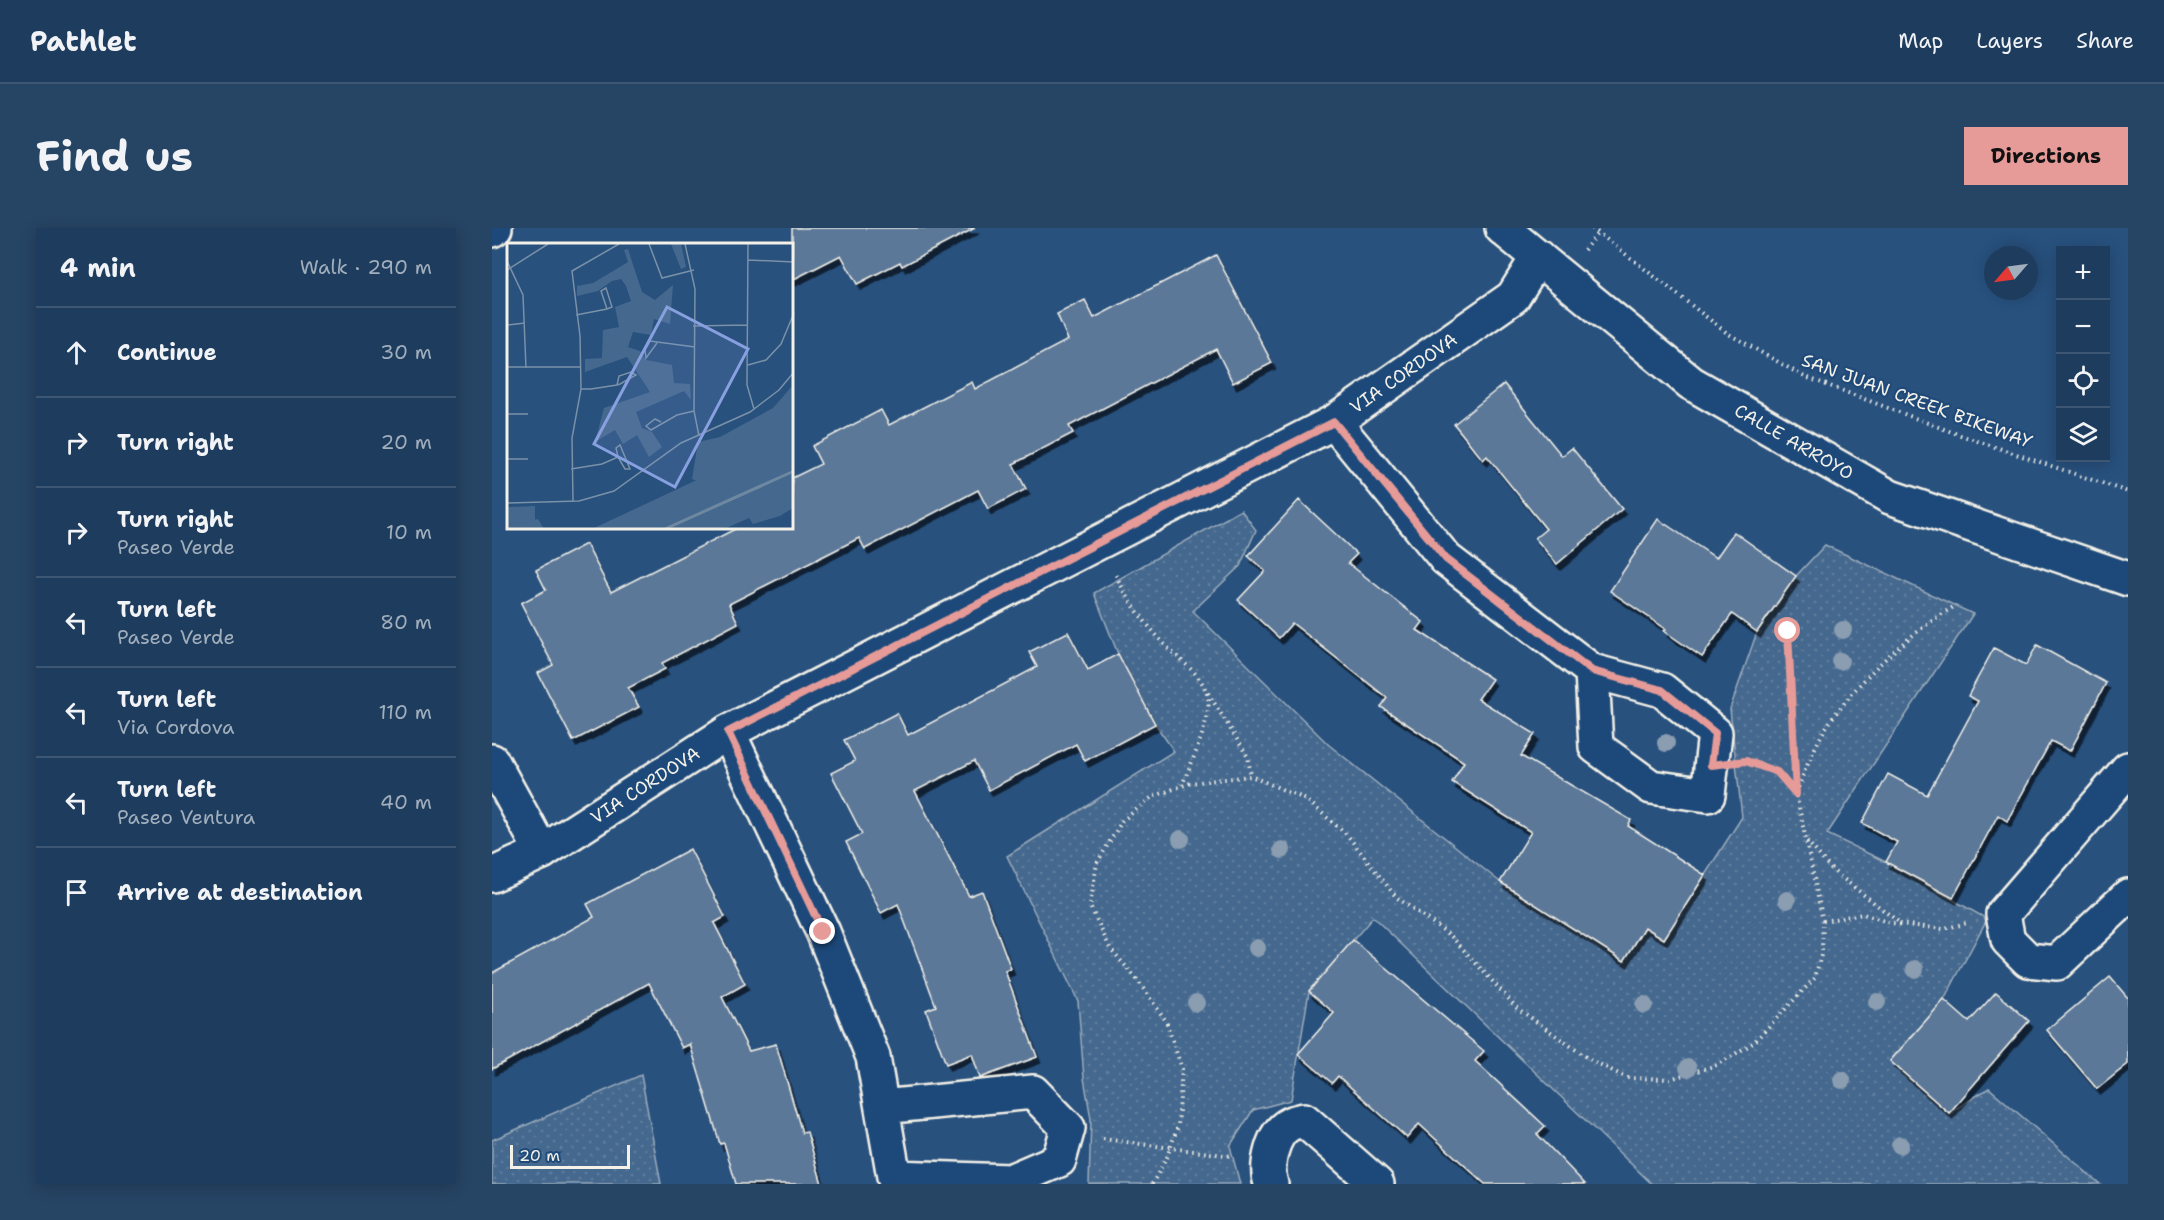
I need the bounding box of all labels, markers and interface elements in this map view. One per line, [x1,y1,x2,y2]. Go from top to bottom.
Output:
text: Pathlet [30,22,137,60]
text: Map [1898,27,1943,55]
text: Layers [1976,27,2043,55]
text: Share [2076,27,2134,55]
button: Directions [1964,127,2128,185]
text: Find us [36,128,193,184]
inset map [507,243,794,530]
north arrow [1984,246,2038,300]
map controls [2056,246,2110,462]
button: + [2056,246,2110,300]
text: 4 min [60,250,136,285]
text: Walk · 290 m [300,254,432,280]
button: − [2056,300,2110,354]
street label: VIA CORDOVA [1345,328,1462,419]
icon: ahead [60,336,93,369]
text: Continue [117,338,217,367]
text: 30 m [380,339,432,365]
street label: SAN JUAN CREEK BIKEWAY [1798,348,2036,454]
button: locate [2056,354,2110,408]
street label: CALLE ARROYO [1730,398,1858,485]
button: layers [2056,408,2110,462]
icon: right [60,426,93,459]
text: Turn right [117,428,234,457]
text: 20 m [381,429,432,455]
text: Turn right [117,505,234,534]
icon: right [60,516,93,549]
text: 10 m [386,519,432,545]
text: Paseo Verde [117,534,235,560]
text: Turn left [117,595,216,624]
icon: left [60,606,93,639]
text: 80 m [380,609,432,635]
route start [1774,617,1800,643]
text: Paseo Verde [117,624,235,650]
text: Turn left [117,685,216,714]
icon: left [60,696,93,729]
text: 110 m [378,699,432,725]
text: Via Cordova [117,714,235,740]
street label: VIA CORDOVA [586,741,705,829]
text: Turn left [117,775,216,804]
icon: left [60,786,93,819]
text: 40 m [380,789,432,815]
text: Paseo Ventura [117,804,255,830]
icon: arrive [60,876,93,909]
text: Arrive at destination [117,878,363,907]
route end [809,918,835,944]
scale bar [510,1142,630,1170]
text: 20 m [519,1145,560,1166]

